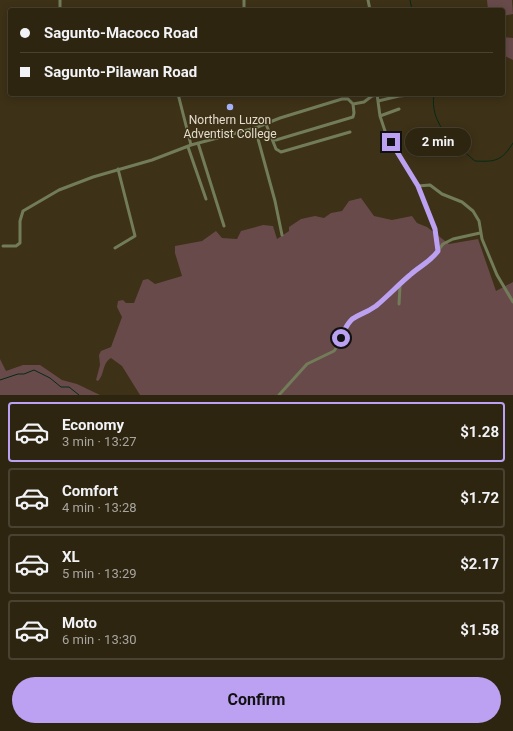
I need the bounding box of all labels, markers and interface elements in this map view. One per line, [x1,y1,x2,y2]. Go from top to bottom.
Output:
text: Sagunto-Macoco Road [44,24,198,42]
text: Sagunto-Pilawan Road [44,63,197,81]
marker: Northern Luzon Adventist College [225,102,235,112]
place label: Northern Luzon Adventist College [183,113,277,141]
callout: 2 min [405,128,471,156]
route end [382,133,400,151]
text: 2 min [422,134,454,149]
route start [332,329,350,347]
icon: car [14,414,50,450]
text: Economy [62,416,124,434]
text: $1.28 [460,423,499,441]
text: 3 min · 13:27 [62,434,137,449]
icon: car [14,480,50,516]
text: Comfort [62,482,118,500]
text: $1.72 [460,489,499,507]
text: 4 min · 13:28 [62,500,137,515]
icon: car [14,546,50,582]
text: XL [62,548,80,566]
text: $2.17 [460,555,499,573]
text: 5 min · 13:29 [62,566,137,581]
icon: car [14,612,50,648]
text: Moto [62,614,97,632]
text: $1.58 [460,621,499,639]
text: 6 min · 13:30 [62,632,137,647]
button: Confirm [12,677,501,723]

